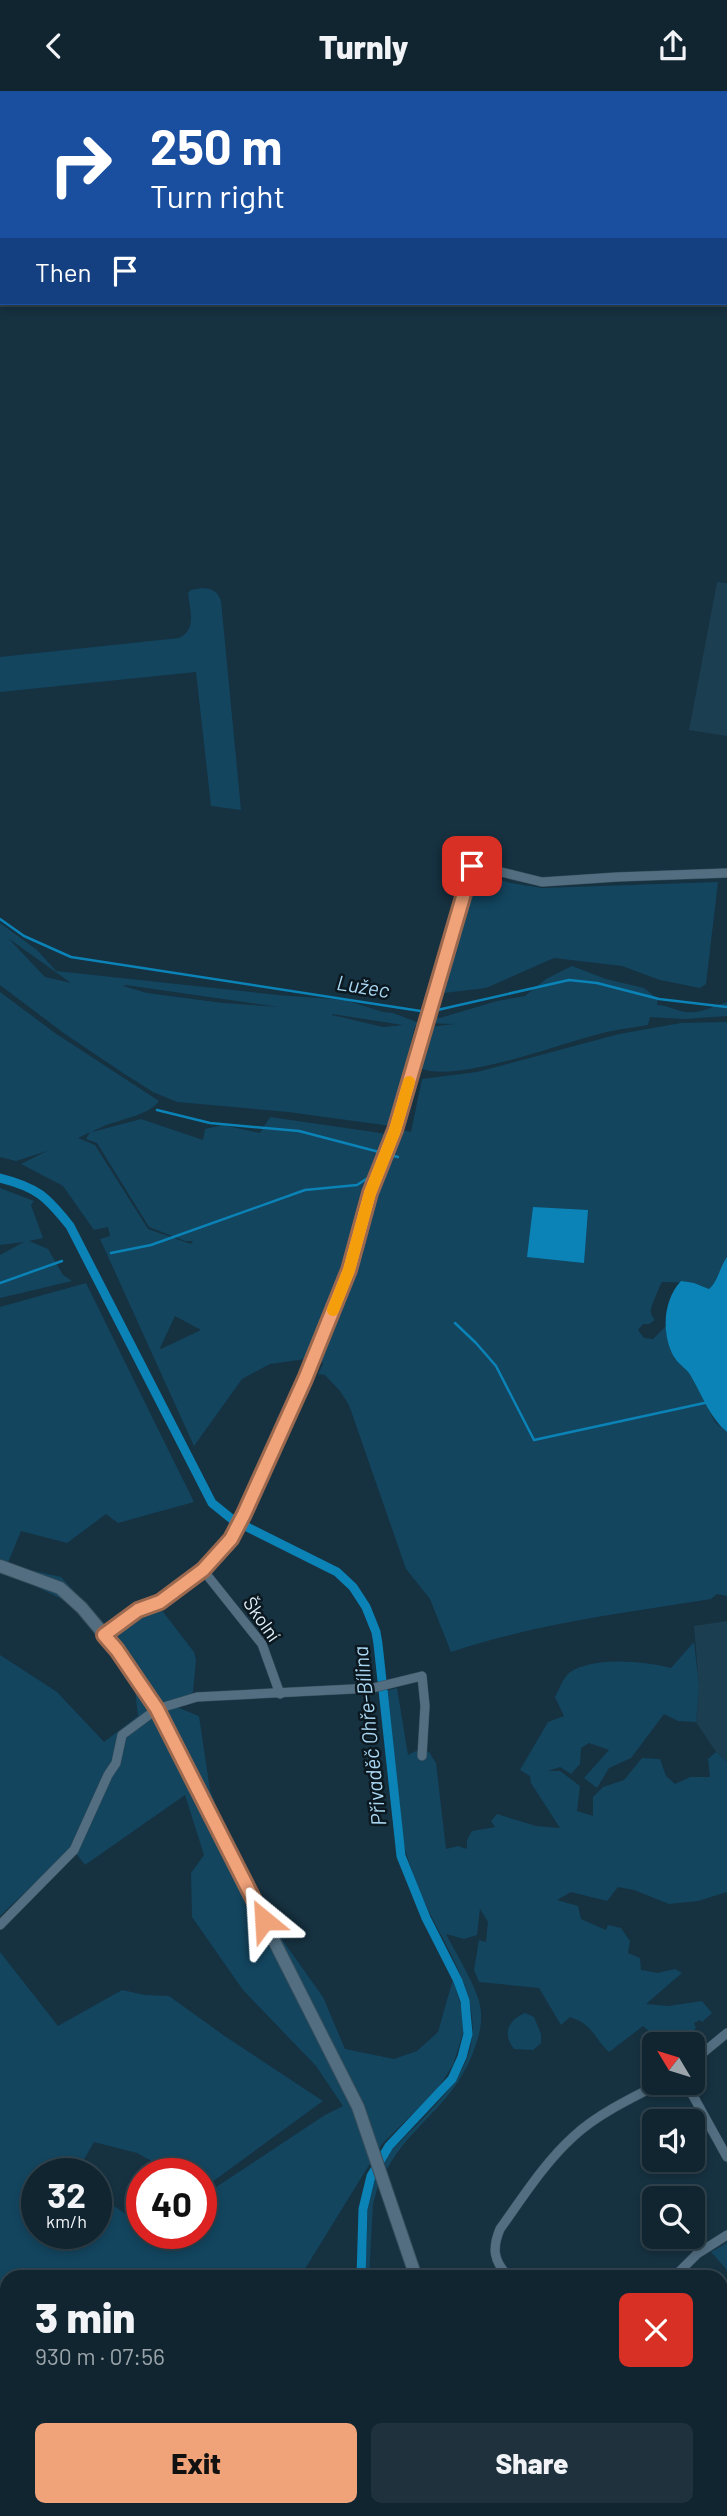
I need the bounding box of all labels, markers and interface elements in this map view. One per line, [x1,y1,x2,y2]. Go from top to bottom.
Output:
icon: back [35,27,73,65]
text: Turnly [319,27,408,65]
icon: share [654,27,692,65]
text: 250 m [150,116,283,175]
icon: right [35,119,126,210]
text: Turn right [150,176,285,214]
icon: arrive [106,252,144,290]
text: Then [35,256,92,287]
pin [442,836,502,896]
icon: arrive [453,847,491,885]
water label: Lužec [335,969,392,1002]
street label: Školní [239,1592,286,1645]
water label: Přivaděč Ohře-Bílina [347,1645,390,1827]
position arrow [227,1883,301,1957]
north arrow [642,2032,705,2095]
map controls [642,2032,705,2249]
button: sound [642,2109,705,2172]
speed limit sign: 40 [126,2158,217,2249]
text: 32 [47,2173,86,2215]
button: search [642,2186,705,2249]
text: km/h [46,2210,87,2232]
text: 3 min [35,2291,135,2341]
button: close [619,2293,693,2367]
text: 930 m · 07:56 [35,2342,165,2370]
button: Exit [35,2423,357,2503]
button: Share [371,2423,693,2503]

